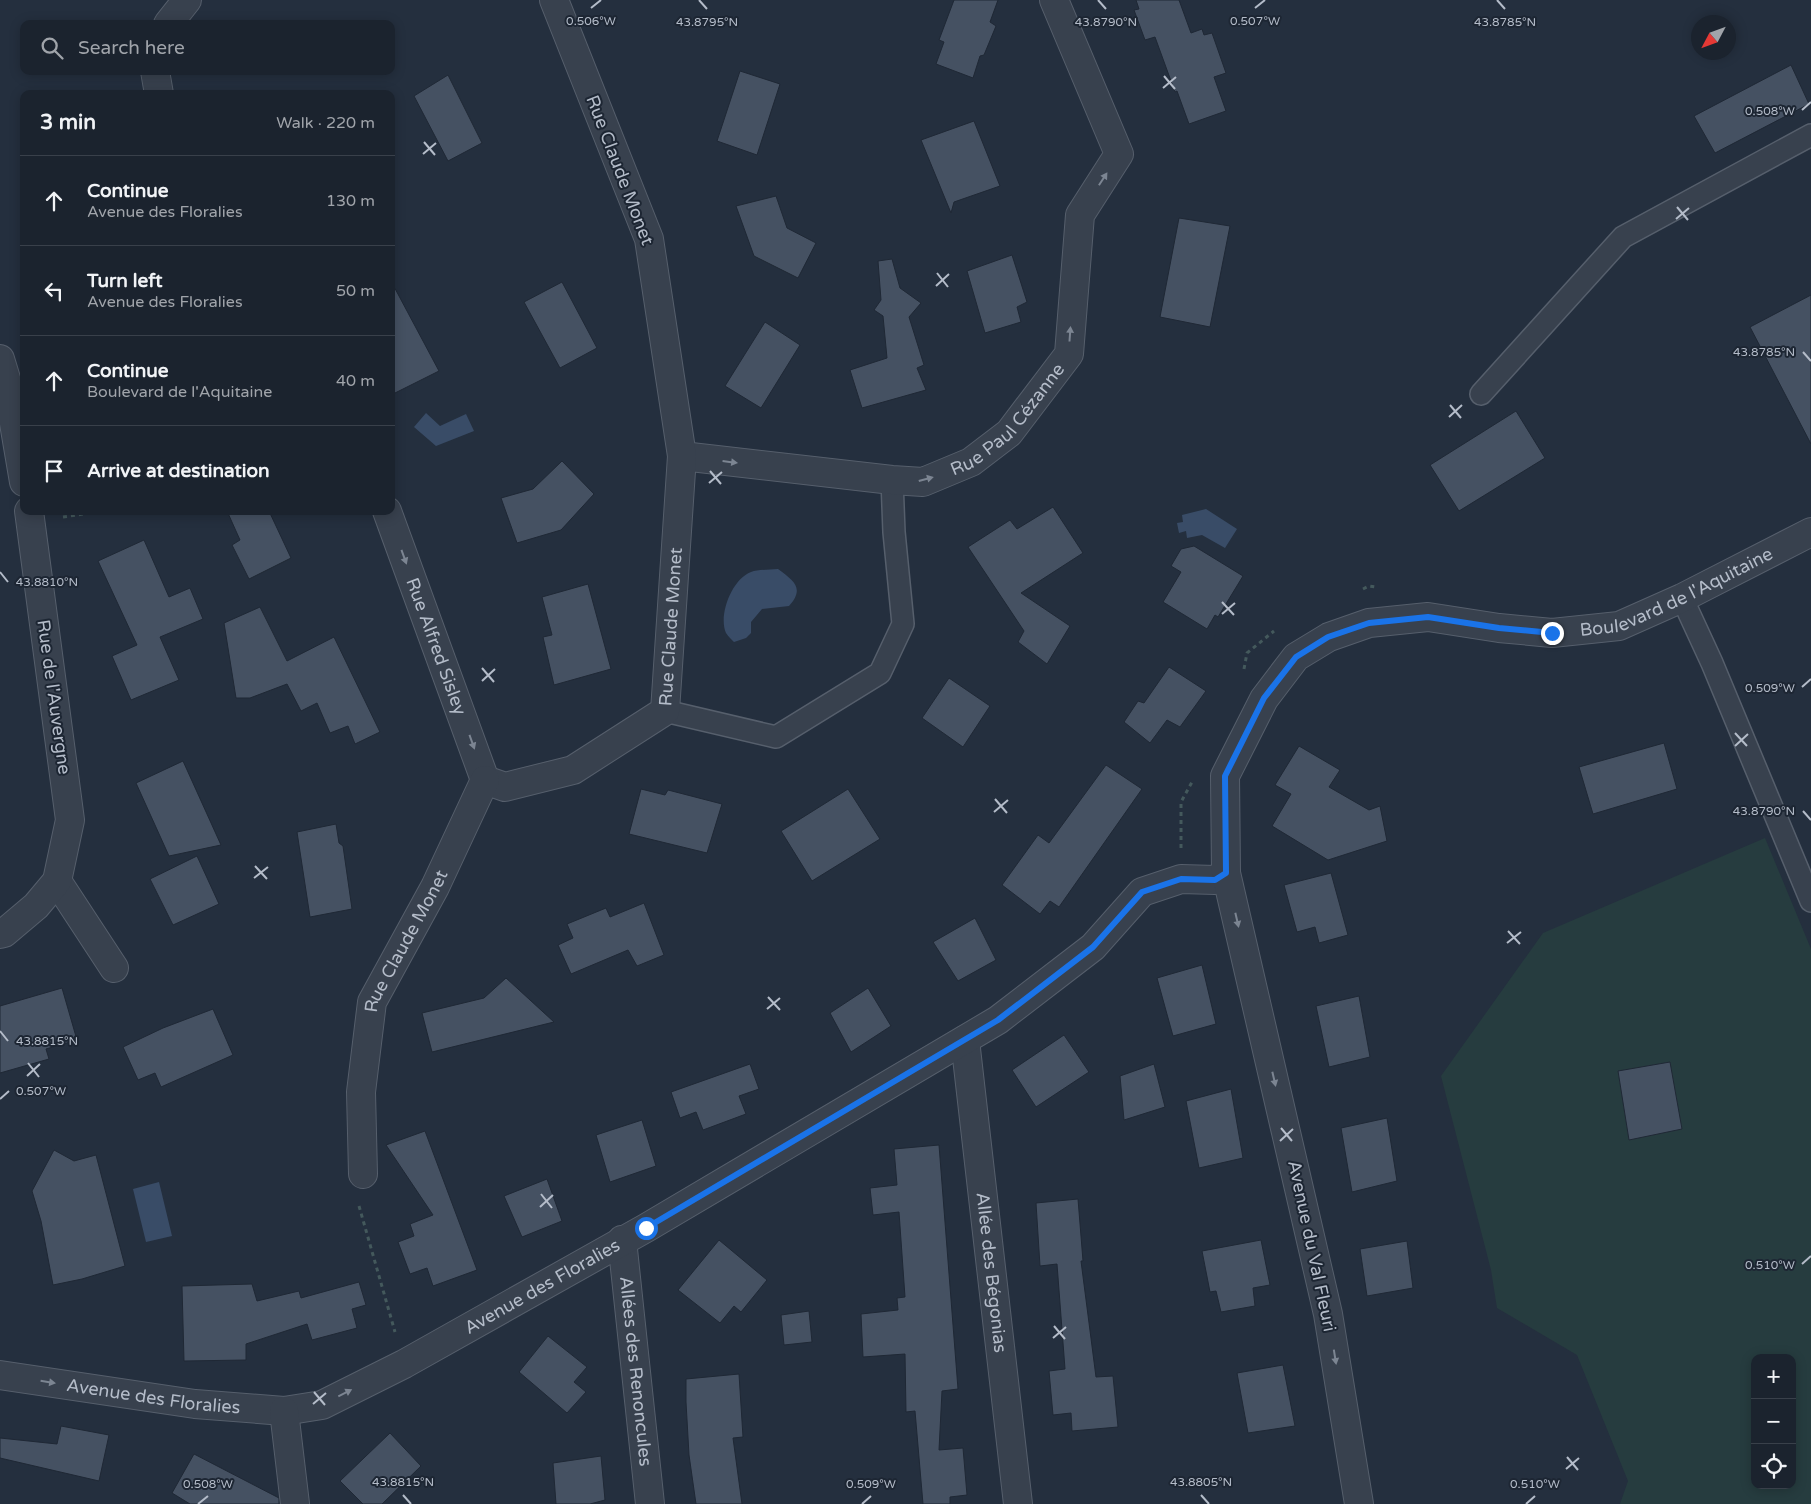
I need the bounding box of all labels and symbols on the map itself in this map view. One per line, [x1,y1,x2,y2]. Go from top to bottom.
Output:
text: 0.506°W [566,14,616,28]
text: 0.507°W [1230,14,1280,28]
text: 43.8795°N [676,15,738,29]
text: 43.8790°N [1075,15,1137,29]
text: 43.8785°N [1474,15,1536,29]
north arrow [1691,15,1736,60]
street label: Rue Claude Monet [581,92,659,248]
text: 0.508°W [1745,104,1795,118]
one-way arrow [1098,172,1108,186]
one-way arrow [1067,326,1075,342]
text: 43.8785°N [1733,345,1795,359]
street label: Rue Paul Cézanne [947,359,1069,480]
one-way arrow [723,458,739,466]
one-way arrow [919,475,934,483]
street label: Boulevard de l'Aquitaine [1579,542,1776,641]
street label: Rue Claude Monet [654,547,687,707]
one-way arrow [400,550,408,565]
text: 43.8810°N [16,575,78,589]
street label: Rue Alfred Sisley [401,575,471,718]
street label: Rue de l'Auvergne [32,618,76,776]
route end [1541,622,1564,645]
text: 0.509°W [1745,681,1795,695]
one-way arrow [469,735,476,750]
text: 43.8790°N [1733,804,1795,818]
street label: Rue Claude Monet [360,866,453,1014]
one-way arrow [1233,913,1241,928]
text: 43.8815°N [16,1034,78,1048]
one-way arrow [1270,1071,1278,1086]
text: 0.507°W [16,1084,66,1098]
street label: Avenue du Val Fleuri [1283,1158,1341,1334]
street label: Allée des Bégonias [971,1191,1012,1354]
route start [635,1217,658,1240]
street label: Avenue des Floralies [460,1234,624,1339]
text: 0.510°W [1745,1258,1795,1272]
street label: Allées des Renoncules [615,1275,657,1467]
one-way arrow [1331,1349,1339,1365]
street label: Avenue des Floralies [65,1374,241,1419]
one-way arrow [41,1378,57,1386]
one-way arrow [338,1389,353,1397]
text: 43.8815°N [372,1475,434,1489]
text: 43.8805°N [1170,1475,1232,1489]
text: 0.508°W [183,1477,233,1491]
text: 0.509°W [846,1477,896,1491]
text: 0.510°W [1510,1477,1560,1491]

